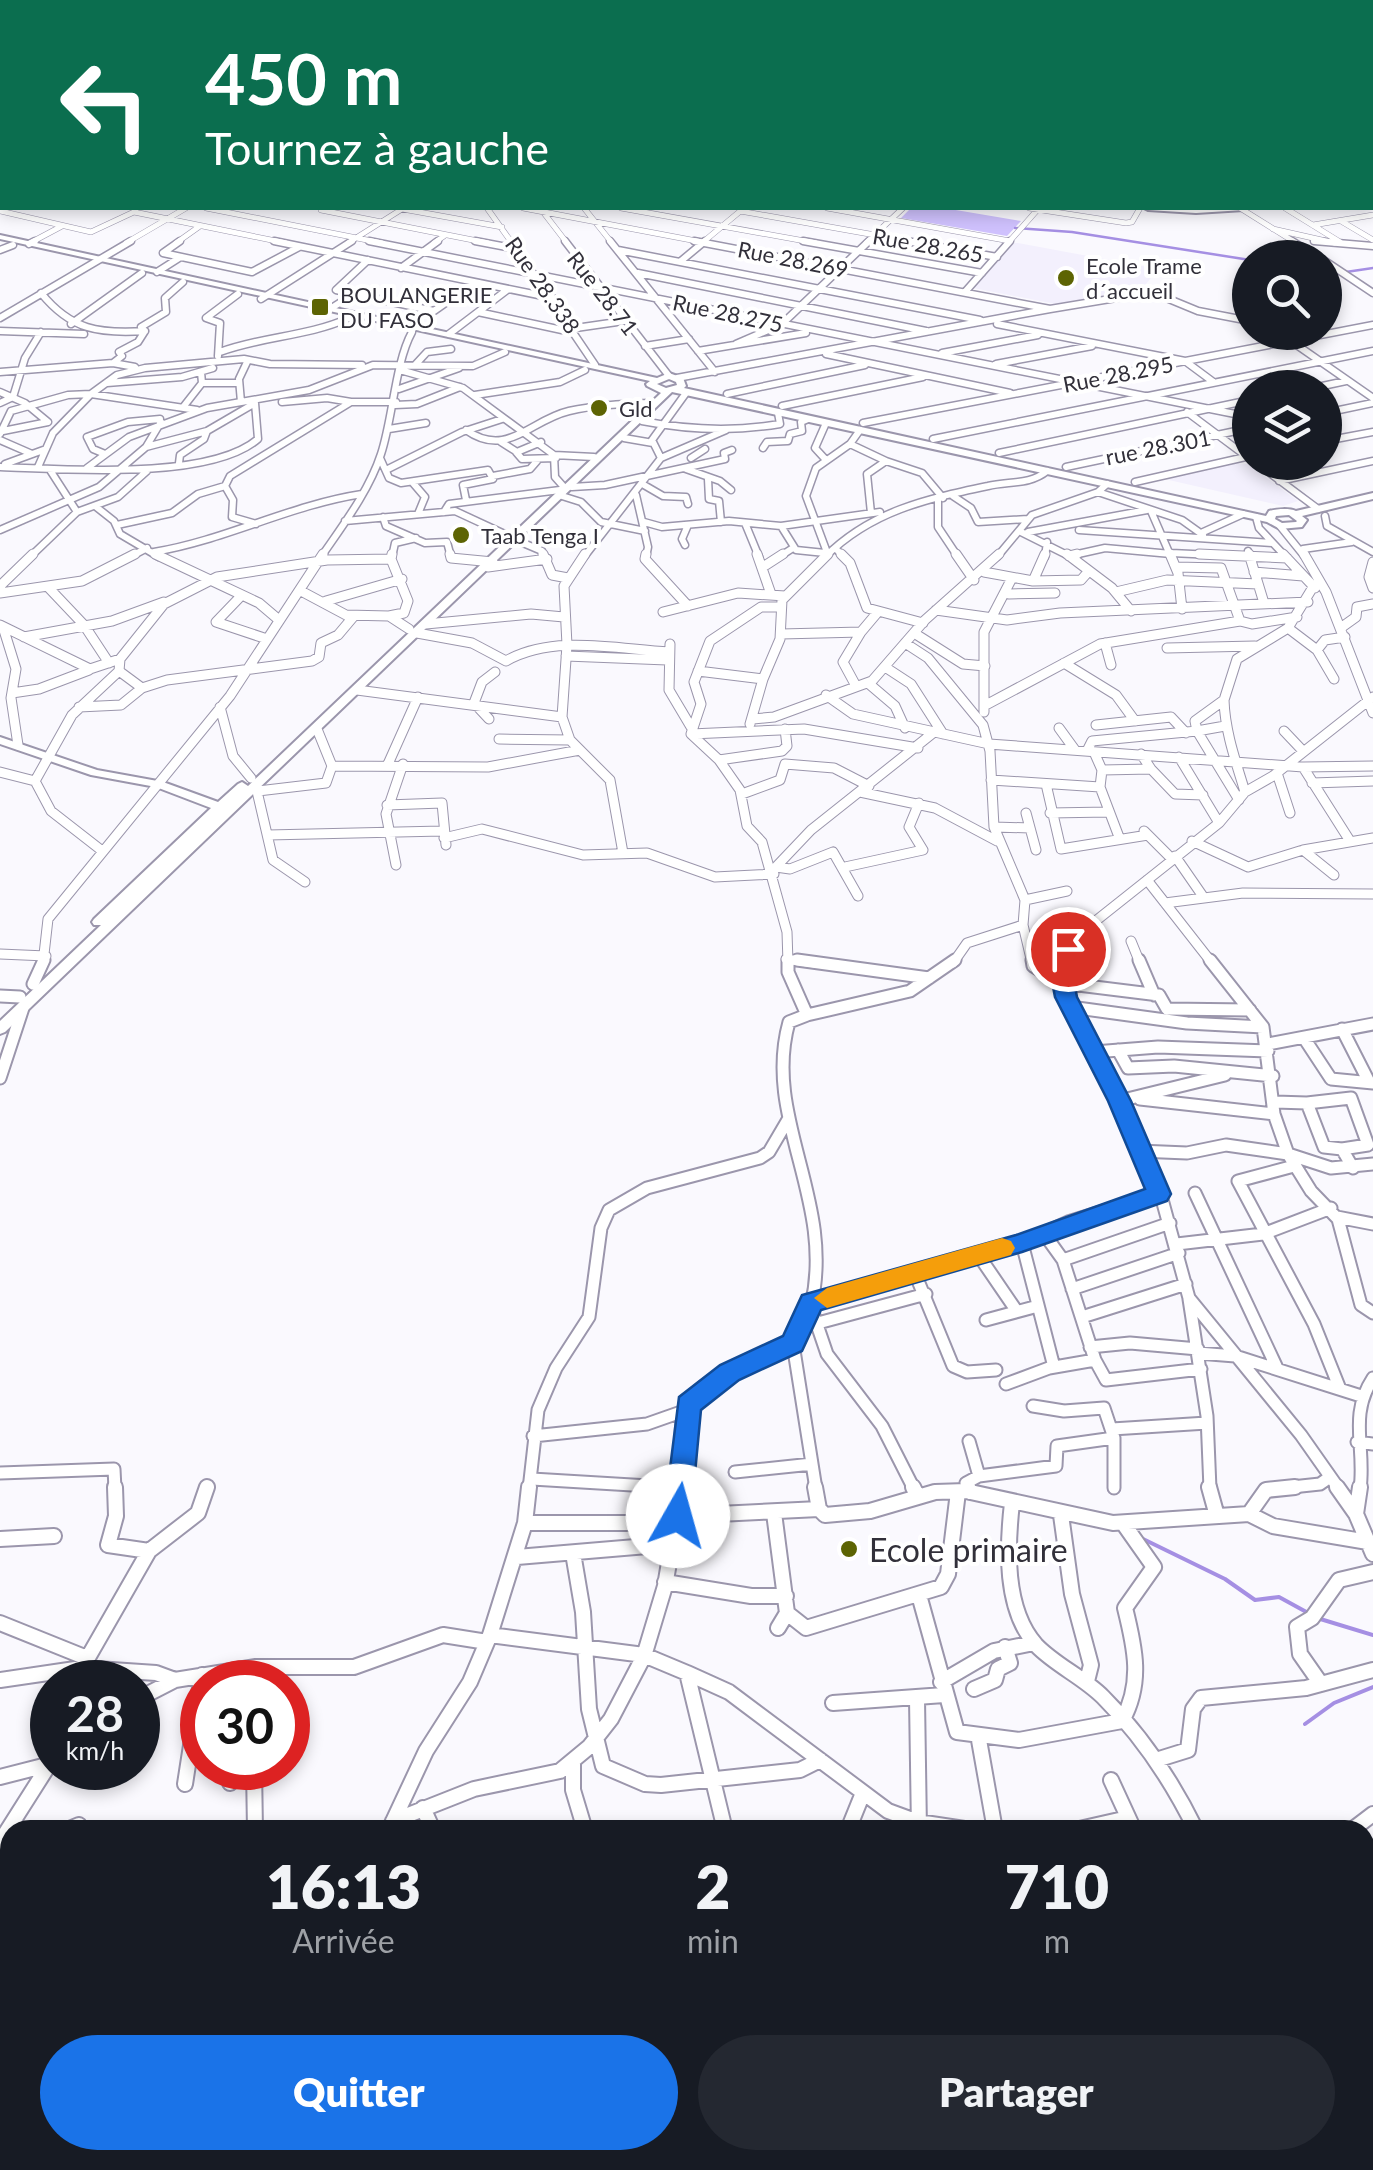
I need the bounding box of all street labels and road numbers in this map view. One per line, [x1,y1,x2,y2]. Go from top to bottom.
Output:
street label: Rue 28.265 [871,222,985,268]
street label: Rue 28.338 [500,231,586,339]
street label: Rue 28.269 [736,235,850,283]
street label: Rue 28.71 [562,246,644,340]
street label: Rue 28.275 [670,288,786,338]
street label: Rue 28.295 [1061,350,1175,398]
street label: rue 28.301 [1103,424,1213,470]

